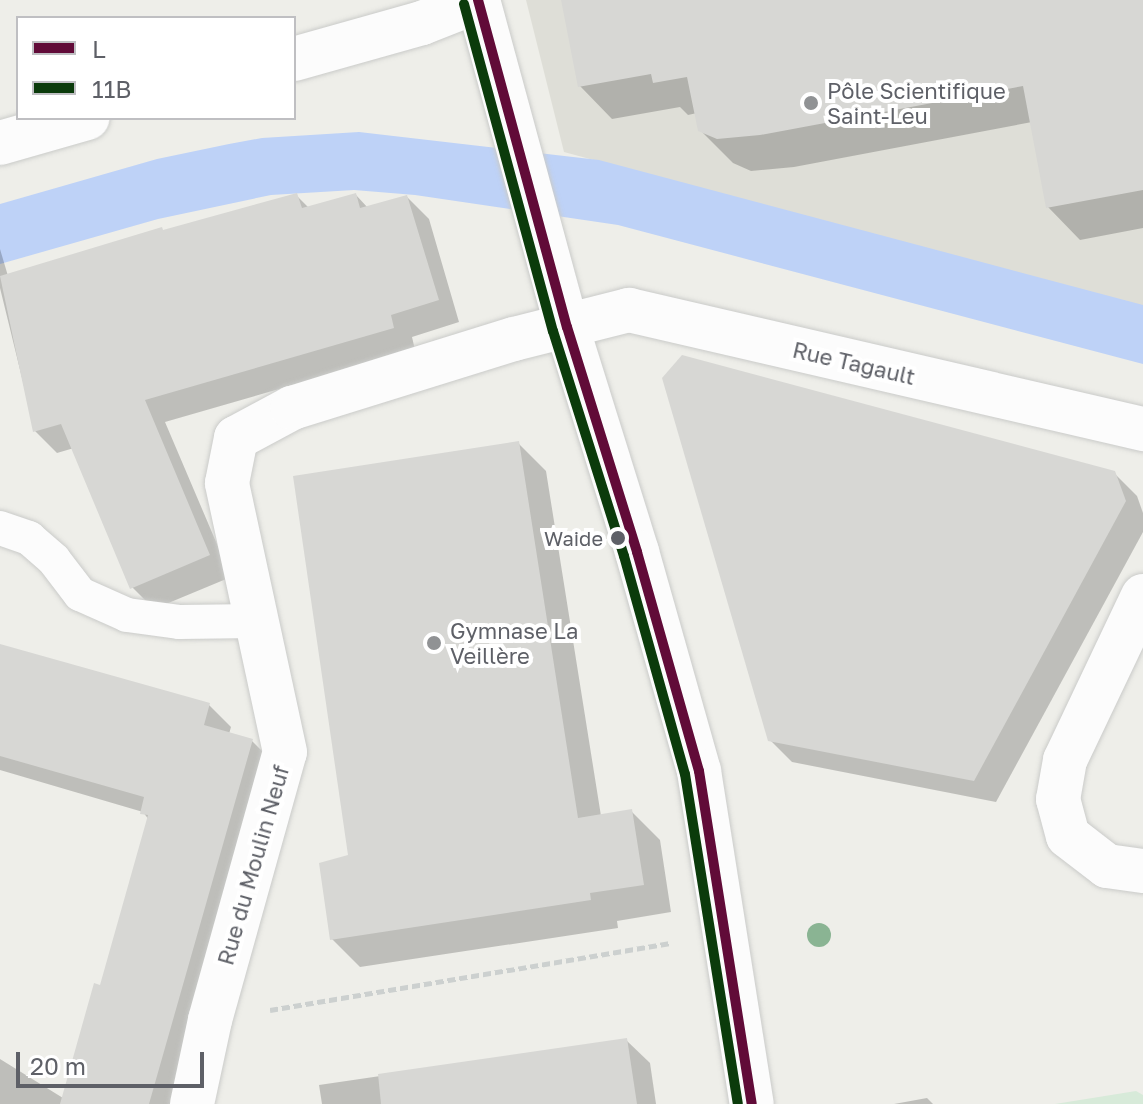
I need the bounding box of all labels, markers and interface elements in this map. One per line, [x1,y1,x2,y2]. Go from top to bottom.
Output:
legend [16,16,296,120]
text: L [92,34,106,63]
text: 11B [92,74,131,103]
place label: Pôle Scientifique Saint-Leu [827,77,1006,128]
marker: Pôle Scientifique Saint-Leu [802,94,820,112]
street label: Rue Tagault [790,336,918,390]
place label: Waide [544,526,603,550]
marker: Waide [610,530,626,546]
place label: Gymnase La Veillère [450,617,578,668]
marker: Gymnase La Veillère [425,634,443,652]
street label: Rue du Moulin Neuf [212,762,294,968]
scale bar [20,1036,208,1086]
text: 20 m [30,1051,86,1080]

